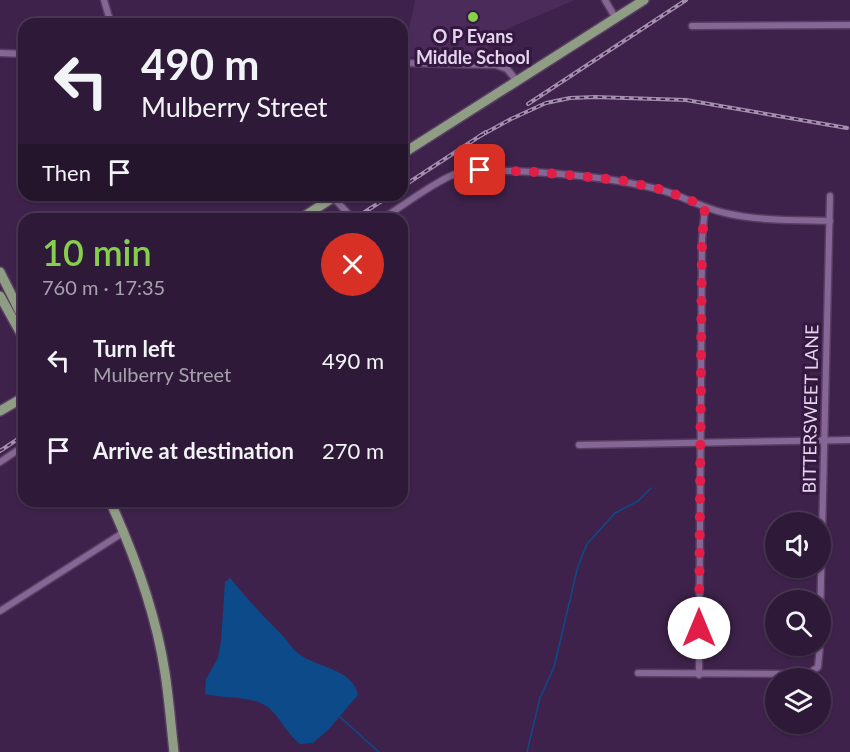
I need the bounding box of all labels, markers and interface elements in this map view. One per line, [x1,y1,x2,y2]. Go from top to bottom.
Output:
marker: O P Evans Middle School [466,10,480,24]
place label: O P Evans Middle School [416,25,530,68]
text: 490 m [141,39,259,89]
icon: left [42,42,120,120]
text: Mulberry Street [141,90,328,123]
pin [454,144,505,195]
icon: arrive [463,153,496,186]
icon: arrive [103,156,136,189]
text: Then [42,159,91,186]
text: 10 min [42,230,152,274]
button: close [321,233,384,296]
text: 760 m · 17:35 [42,275,165,299]
street label: BITTERSWEET LANE [798,324,822,494]
text: Turn left [93,335,175,362]
icon: left [42,344,75,377]
text: 490 m [322,347,384,374]
text: Mulberry Street [93,362,231,386]
icon: arrive [42,434,75,467]
text: Arrive at destination [93,437,294,464]
text: 270 m [322,437,384,464]
map controls [765,512,831,734]
button: sound [765,512,831,578]
button: search [765,590,831,656]
position arrow [667,596,731,660]
button: layers [765,668,831,734]

